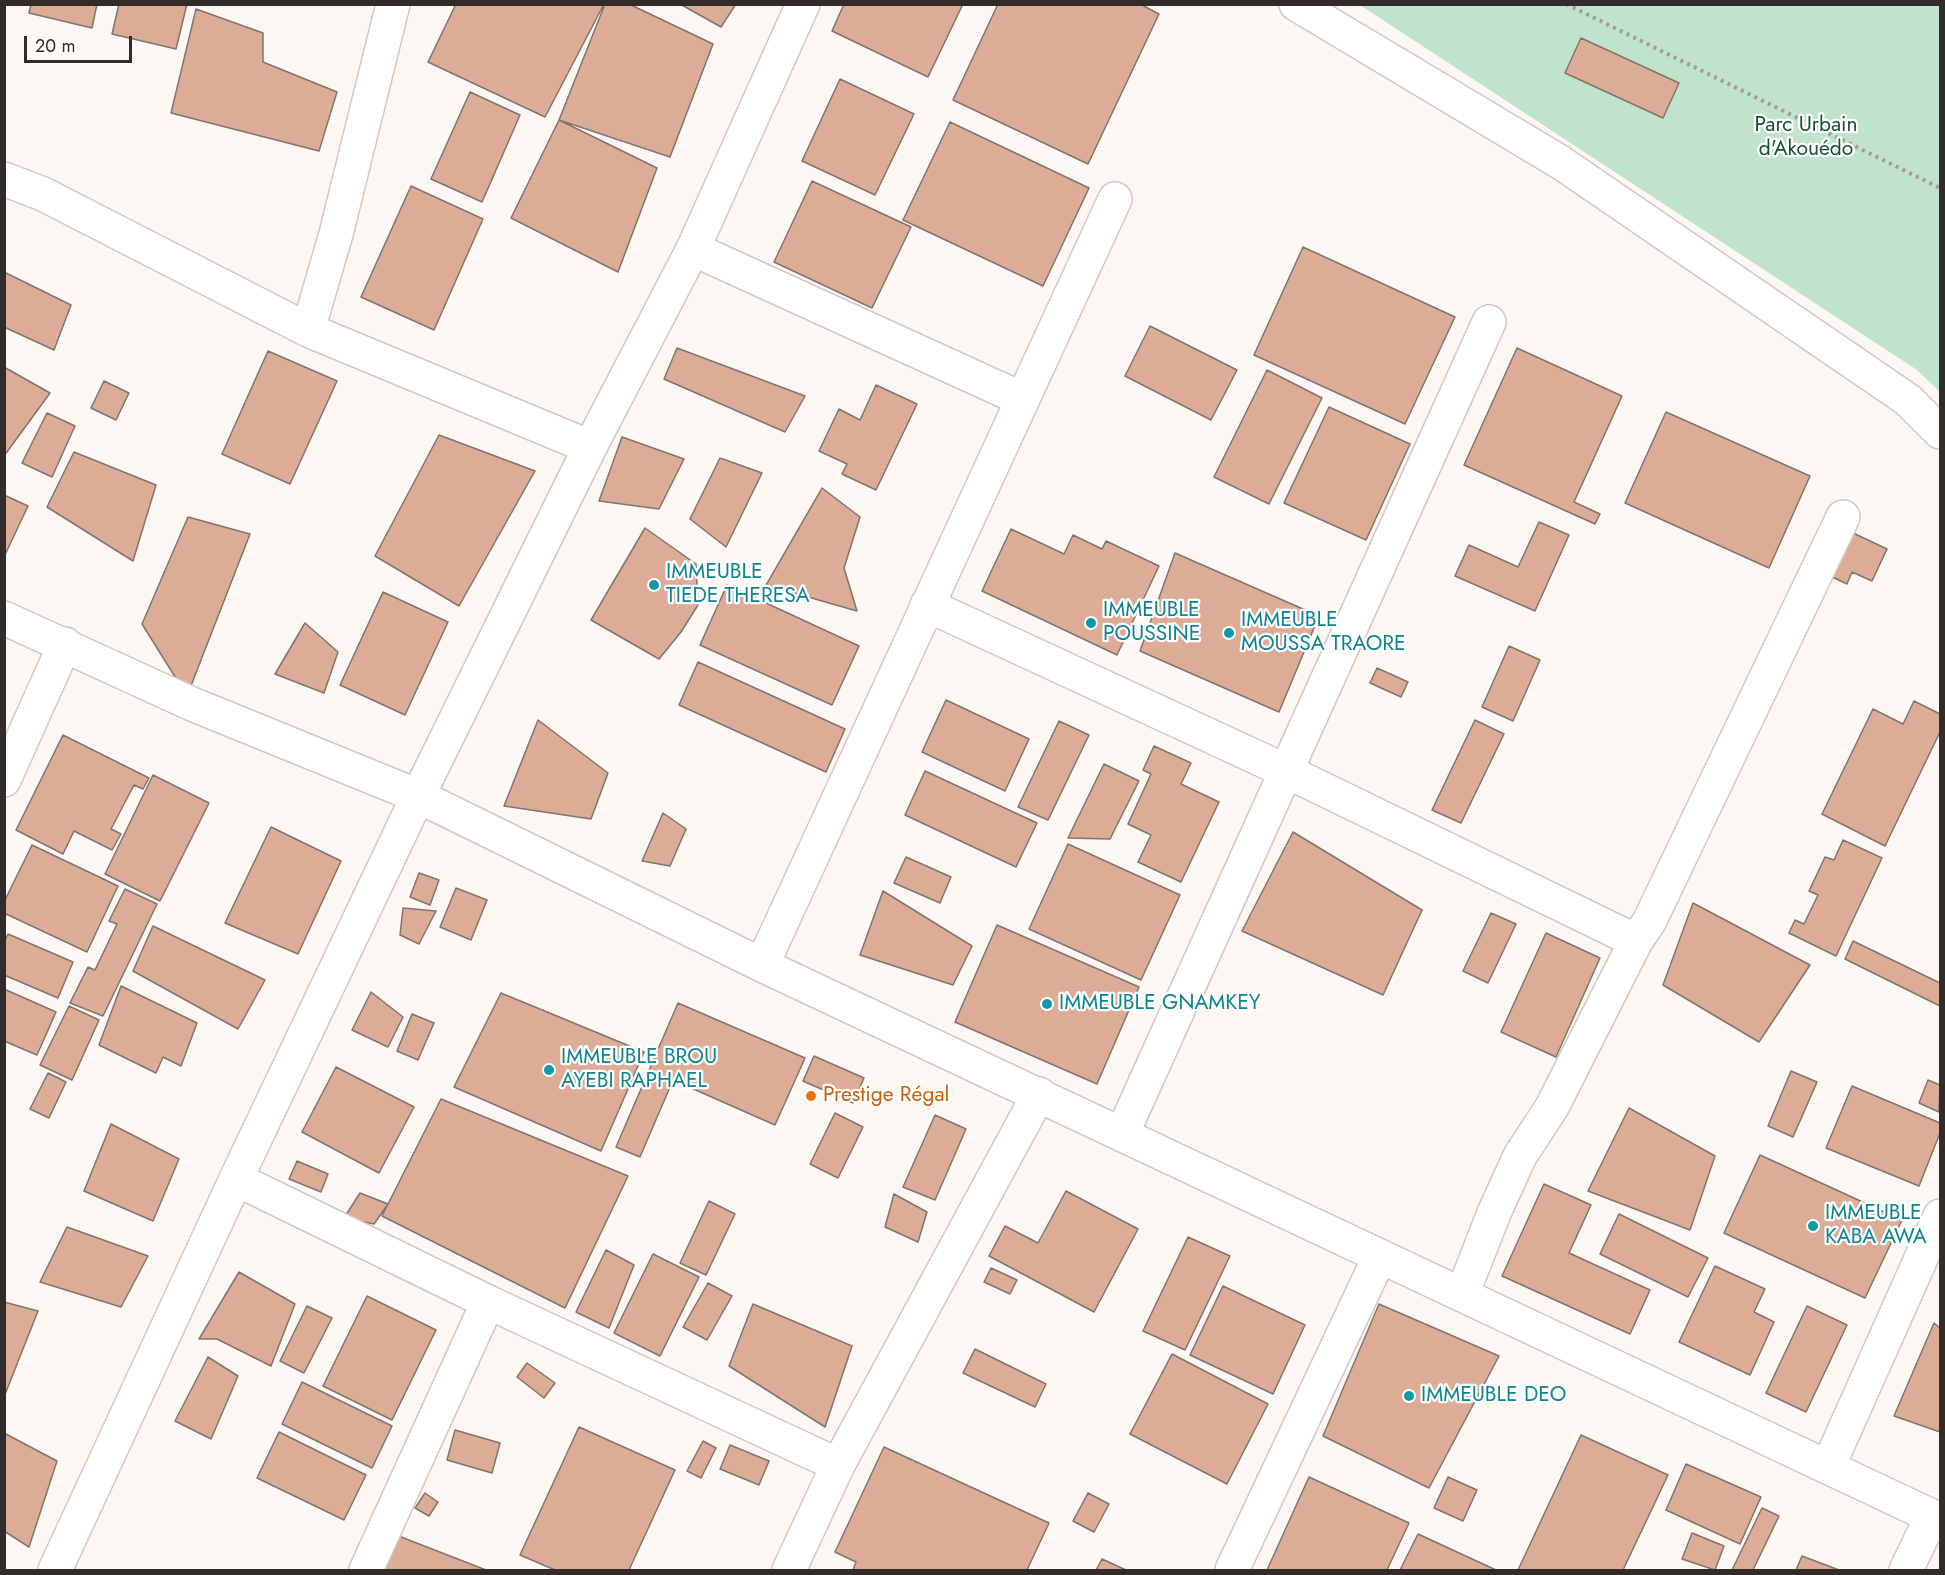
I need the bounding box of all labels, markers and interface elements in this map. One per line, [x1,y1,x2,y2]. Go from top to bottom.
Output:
scale bar [27,24,135,62]
text: 20 m [35,33,75,59]
park label: Parc Urbain d'Akouédo [1754,113,1858,163]
place label: IMMEUBLE TIEDE THERESA [666,560,810,610]
marker: IMMEUBLE TIEDE THERESA [647,578,661,592]
place label: IMMEUBLE POUSSINE [1103,598,1200,648]
place label: IMMEUBLE MOUSSA TRAORE [1241,608,1406,658]
marker: IMMEUBLE POUSSINE [1084,616,1098,630]
marker: IMMEUBLE MOUSSA TRAORE [1222,626,1236,640]
place label: IMMEUBLE GNAMKEY [1059,991,1260,1017]
marker: IMMEUBLE GNAMKEY [1040,997,1054,1011]
place label: IMMEUBLE BROU AYEBI RAPHAEL [561,1045,717,1095]
marker: IMMEUBLE BROU AYEBI RAPHAEL [542,1063,556,1077]
place label: Prestige Régal [823,1083,949,1109]
marker: Prestige Régal [804,1089,818,1103]
place label: IMMEUBLE KABA AWA [1825,1201,1927,1251]
marker: IMMEUBLE KABA AWA [1806,1219,1820,1233]
place label: IMMEUBLE DEO [1421,1383,1566,1409]
marker: IMMEUBLE DEO [1402,1389,1416,1403]

